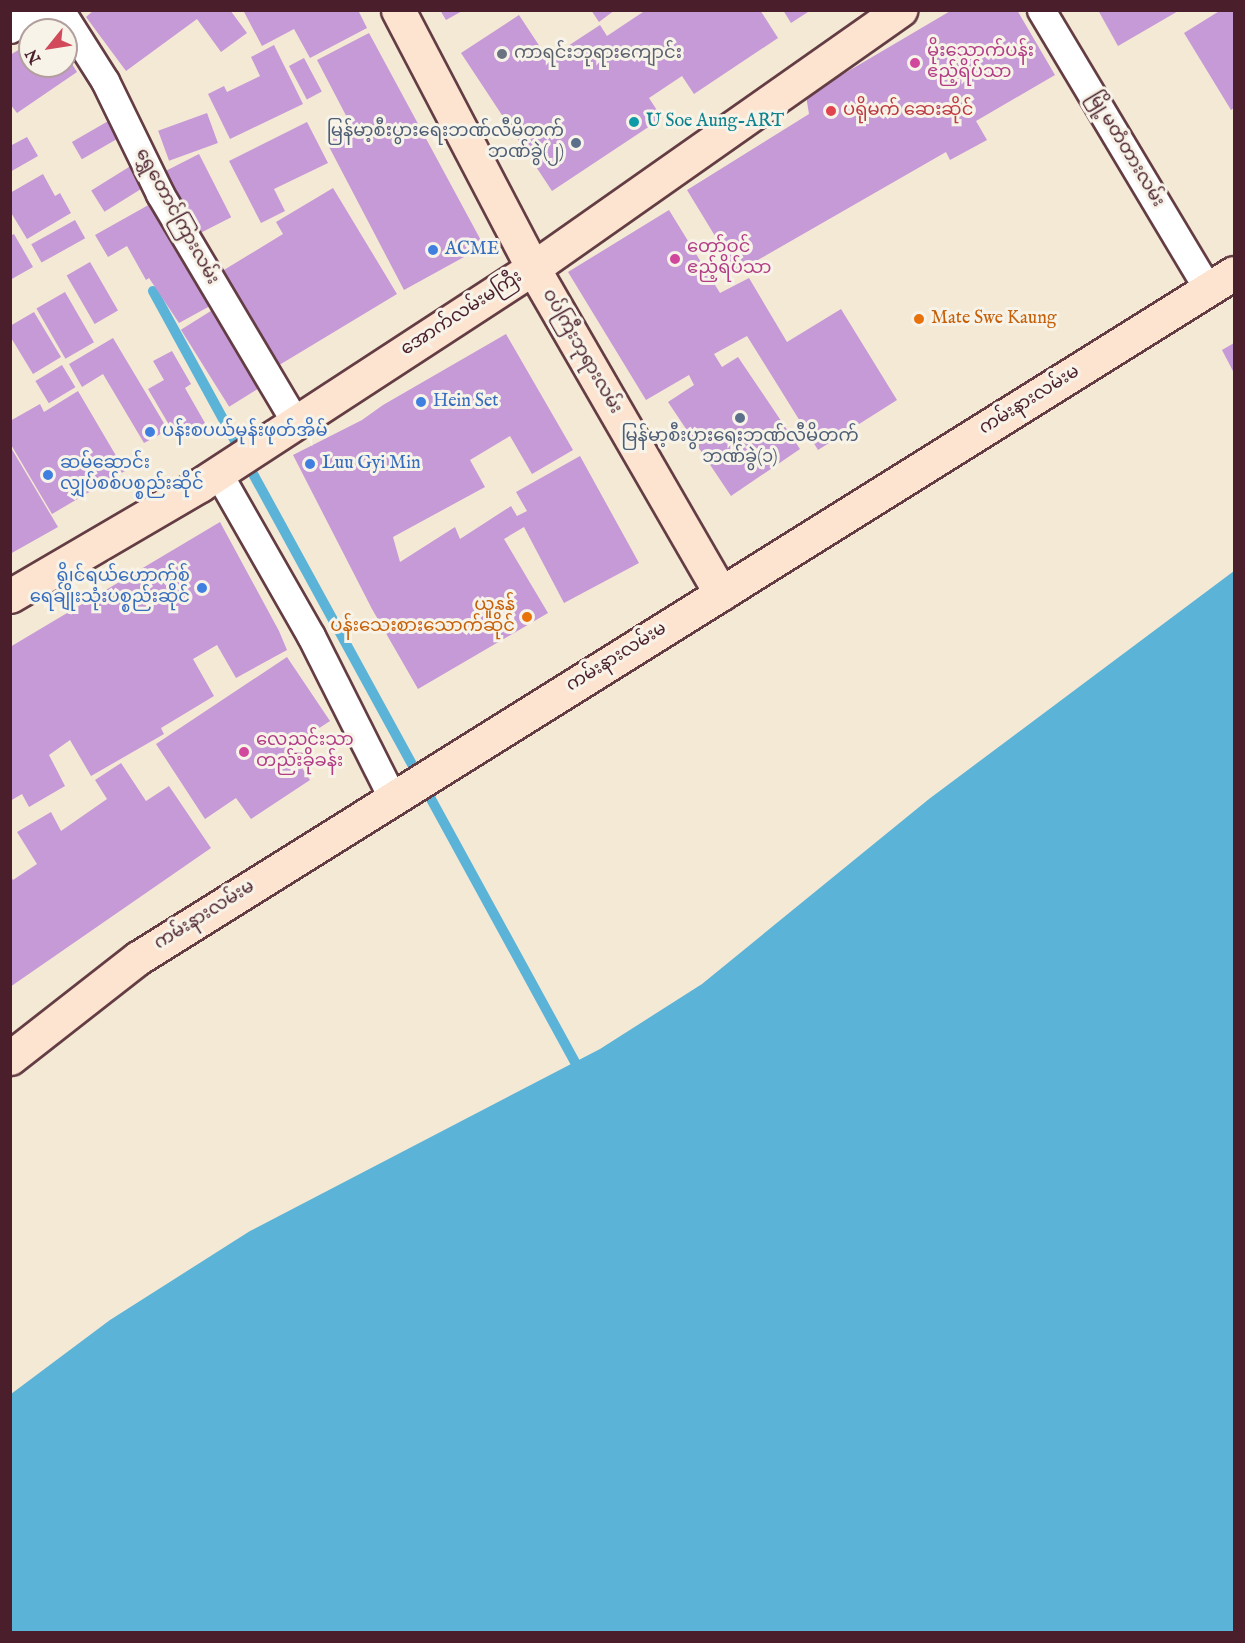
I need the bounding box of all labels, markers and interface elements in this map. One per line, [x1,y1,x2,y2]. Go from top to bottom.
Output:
north arrow [18,18,78,78]
place label: မိုးသောက်ပန်း ဧည့်ရိပ်သာ [927,42,1034,84]
place label: ကာရင်းဘုရားကျောင်း [514,43,682,65]
text: N [22,45,46,67]
marker: ကာရင်းဘုရားကျောင်း [495,47,509,61]
marker: မိုးသောက်ပန်း ဧည့်ရိပ်သာ [908,56,922,70]
street label: မြို့မတံတားလမ်း [1082,89,1168,211]
place label: ပရိုမက် ဆေးဆိုင် [843,100,973,122]
marker: ပရိုမက် ဆေးဆိုင် [824,104,838,118]
place label: U Soe Aung-ART [646,111,784,133]
marker: U Soe Aung-ART [627,115,641,129]
place label: မြန်မာ့စီးပွားရေးဘဏ်လီမိတက် ဘဏ်ခွဲ(၂) [327,122,564,164]
marker: မြန်မာ့စီးပွားရေးဘဏ်လီမိတက် ဘဏ်ခွဲ(၂) [569,136,583,150]
street label: ရွှေတောင်ကြားလမ်း [130,145,222,289]
place label: တော်ဝင် ဧည့်ရိပ်သာ [687,238,771,280]
place label: ACME [445,239,499,261]
marker: ACME [426,243,440,257]
marker: တော်ဝင် ဧည့်ရိပ်သာ [668,252,682,266]
street label: အောက်လမ်းမကြီး [397,267,527,361]
street label: ဝပ်ကြီးဘုရားလမ်း [536,286,626,418]
place label: Mate Swe Kaung [931,308,1056,330]
marker: Mate Swe Kaung [912,312,926,326]
street label: ကမ်းနားလမ်းမ [976,362,1084,440]
place label: Hein Set [433,391,498,413]
marker: Hein Set [414,395,428,409]
marker: မြန်မာ့စီးပွားရေးဘဏ်လီမိတက် ဘဏ်ခွဲ(၁) [733,411,747,425]
place label: ပန်းစပယ်မုန်းဖုတ်အိမ် [162,421,328,443]
marker: ပန်းစပယ်မုန်းဖုတ်အိမ် [143,425,157,439]
place label: မြန်မာ့စီးပွားရေးဘဏ်လီမိတက် ဘဏ်ခွဲ(၁) [621,427,859,470]
place label: Luu Gyi Min [322,453,421,475]
place label: ဆမ်ဆောင်း လျှပ်စစ်ပစ္စည်းဆိုင် [60,454,204,496]
marker: Luu Gyi Min [303,457,317,471]
marker: ဆမ်ဆောင်း လျှပ်စစ်ပစ္စည်းဆိုင် [41,468,55,482]
place label: ရွိုင်ရယ်ဟောက်စ် ရေချိုးသုံးပစ္စည်းဆိုင် [30,567,190,610]
marker: ရွိုင်ရယ်ဟောက်စ် ရေချိုးသုံးပစ္စည်းဆိုင် [195,581,209,595]
place label: ယူနန် ပန်းသေးစားသောက်ဆိုင် [330,596,515,638]
marker: ယူနန် ပန်းသေးစားသောက်ဆိုင် [520,610,534,624]
street label: ကမ်းနားလမ်းမ [563,619,671,697]
place label: လေညင်းသာ တည်းခိုခန်း [256,731,354,774]
marker: လေညင်းသာ တည်းခိုခန်း [237,745,251,759]
street label: ကမ်းနားလမ်းမ [151,877,259,955]

